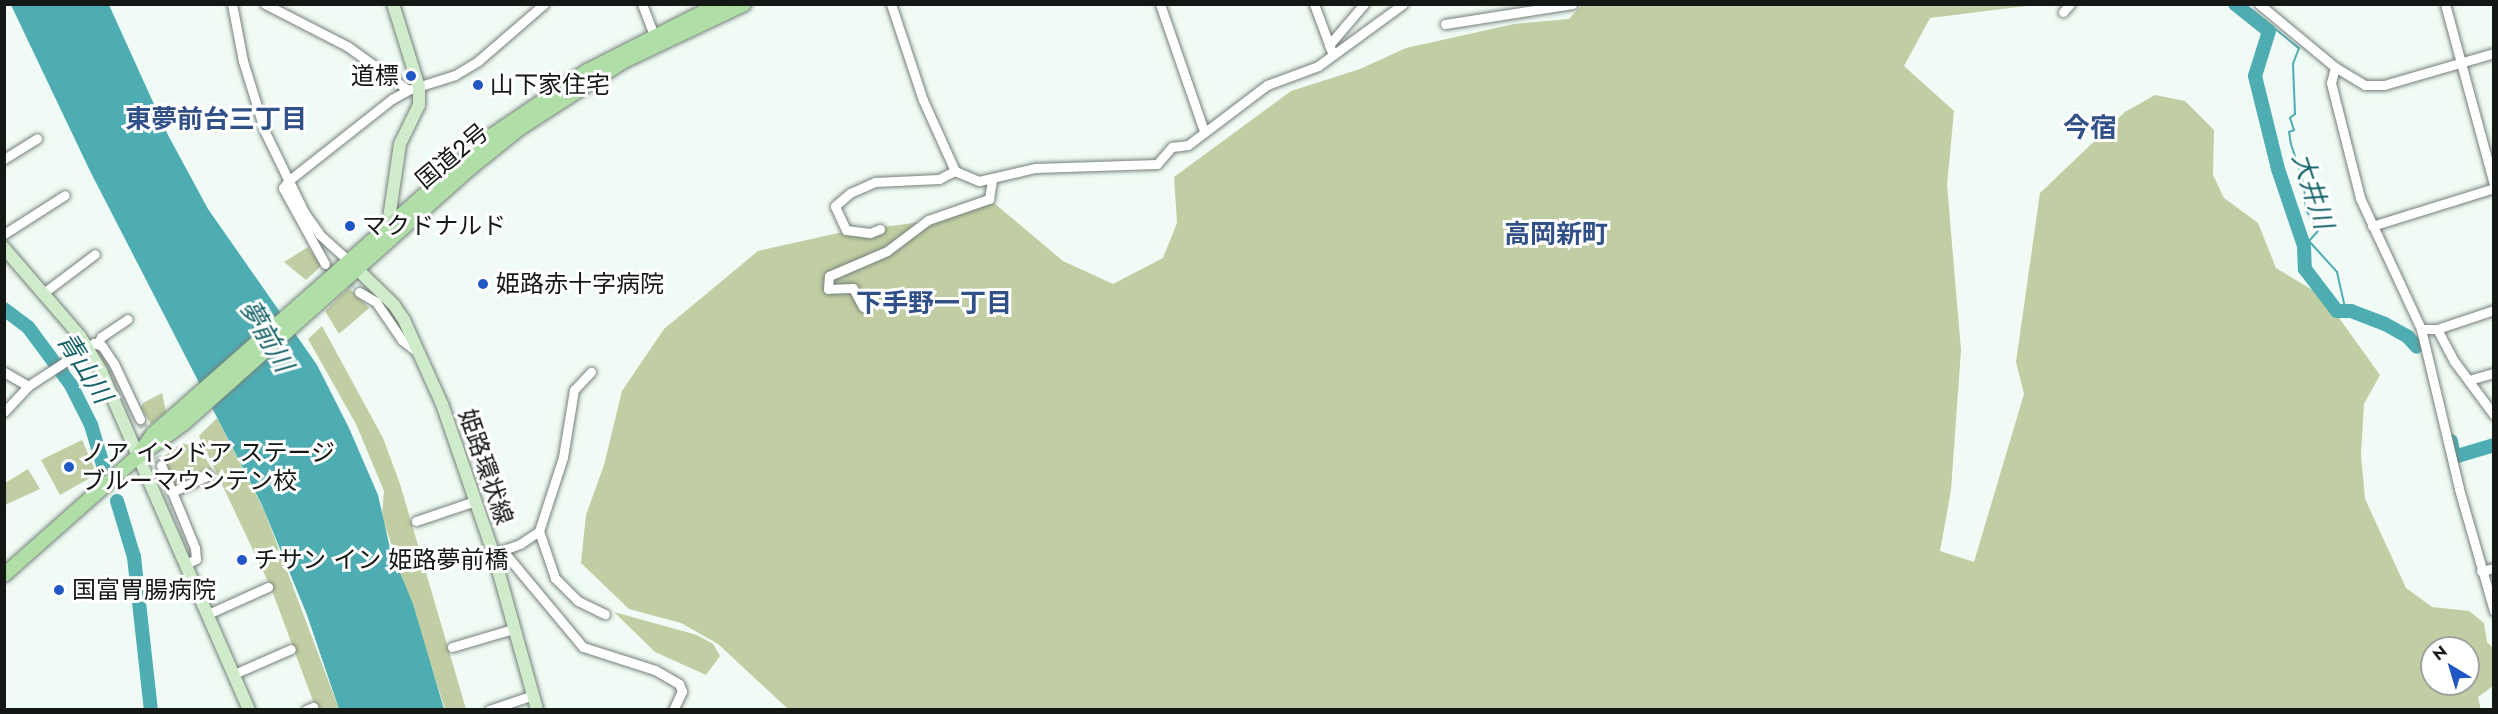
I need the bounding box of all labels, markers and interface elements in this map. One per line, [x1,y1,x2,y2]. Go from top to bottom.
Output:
place label: 道標 [351,62,399,90]
marker: 道標 [404,69,418,83]
place label: 山下家住宅 [490,71,610,99]
marker: 山下家住宅 [471,78,485,92]
district label: 東夢前台三丁目 [125,104,307,136]
district label: 今宿 [2063,112,2117,144]
street label: 国道2号 [410,117,494,195]
water label: 大井川 [2285,149,2339,233]
place label: マクドナルド [362,212,506,240]
marker: マクドナルド [343,219,357,233]
district label: 高岡新町 [1504,219,1608,251]
place label: 姫路赤十字病院 [496,270,664,298]
marker: 姫路赤十字病院 [474,275,492,293]
district label: 下手野一丁目 [856,288,1012,320]
water label: 夢前川 [233,294,299,378]
water label: 青山川 [50,327,118,409]
street label: 姫路環状線 [453,406,519,528]
place label: ノア インドア ステージ ブルーマウンテン校 [81,439,335,495]
marker: ノア インドア ステージ ブルーマウンテン校 [62,460,76,474]
place label: チサン イン 姫路夢前橋 [254,546,508,574]
marker: チサン イン 姫路夢前橋 [235,553,249,567]
place label: 国富胃腸病院 [72,576,216,604]
marker: 国富胃腸病院 [50,581,68,599]
north arrow [2420,636,2480,696]
text: N [2428,640,2452,666]

